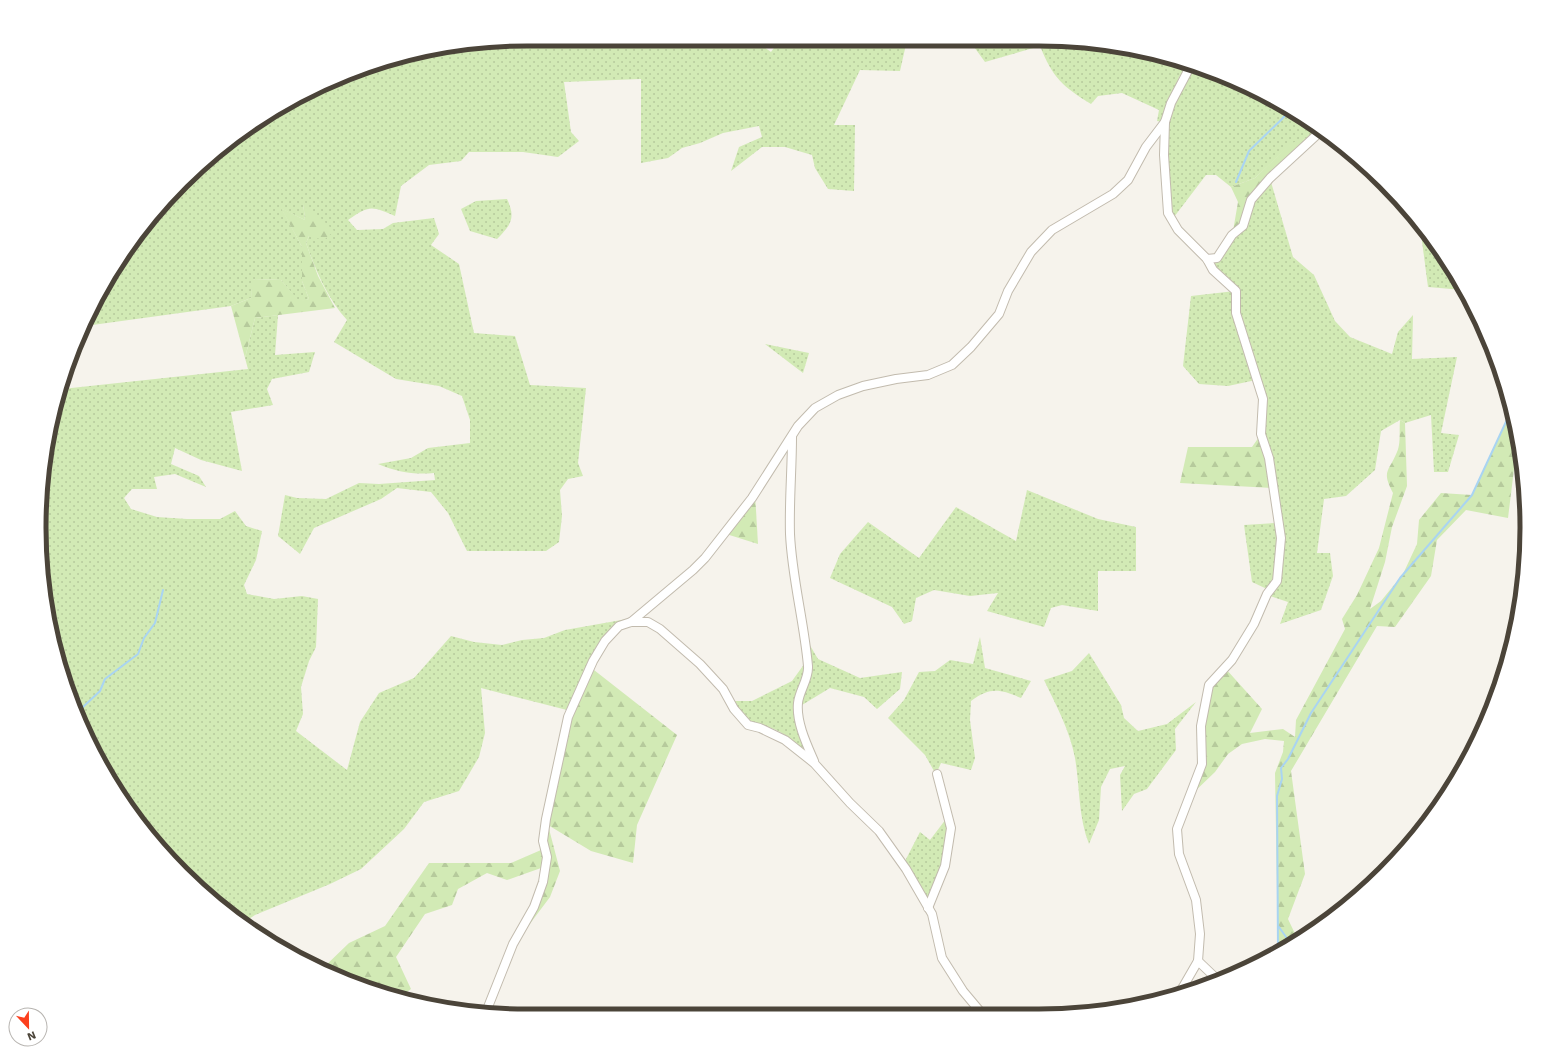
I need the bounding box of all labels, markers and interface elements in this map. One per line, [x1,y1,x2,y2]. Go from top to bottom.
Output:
north arrow [8,1007,48,1047]
text: N [25,1028,38,1043]

